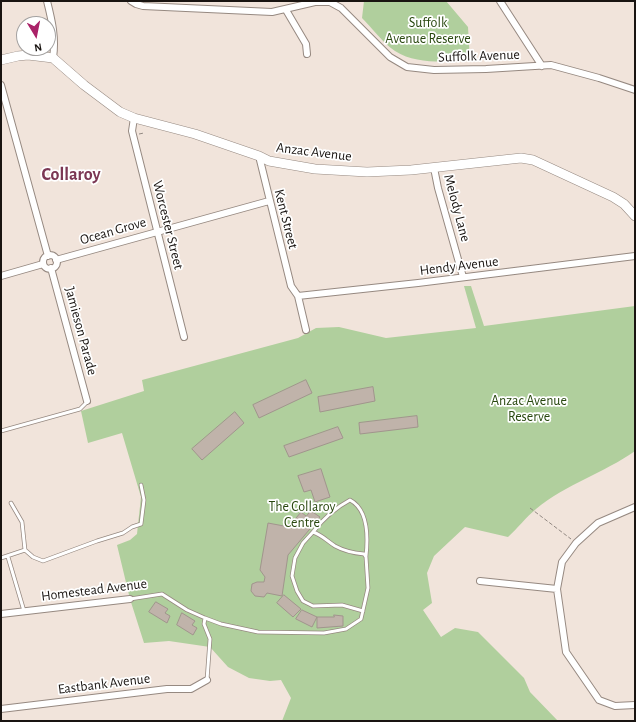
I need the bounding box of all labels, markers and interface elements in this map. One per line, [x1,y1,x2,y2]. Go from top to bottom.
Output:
park label: Suffolk Avenue Reserve [385,15,471,48]
north arrow [16,16,56,56]
text: N [33,41,43,53]
street label: Suffolk Avenue [438,46,520,66]
street label: Anzac Avenue [275,139,353,165]
district label: Collaroy [42,164,100,186]
street label: Melody Lane [440,173,474,243]
street label: Worcester Street [149,179,187,271]
street label: Kent Street [271,187,301,251]
street label: Ocean Grove [78,214,148,248]
street label: Hendy Avenue [419,253,499,279]
street label: Jamieson Parade [61,285,101,377]
park label: Anzac Avenue Reserve [491,393,567,426]
park label: The Collaroy Centre [268,499,336,532]
street label: Homestead Avenue [40,575,148,605]
street label: Eastbank Avenue [57,670,151,698]

